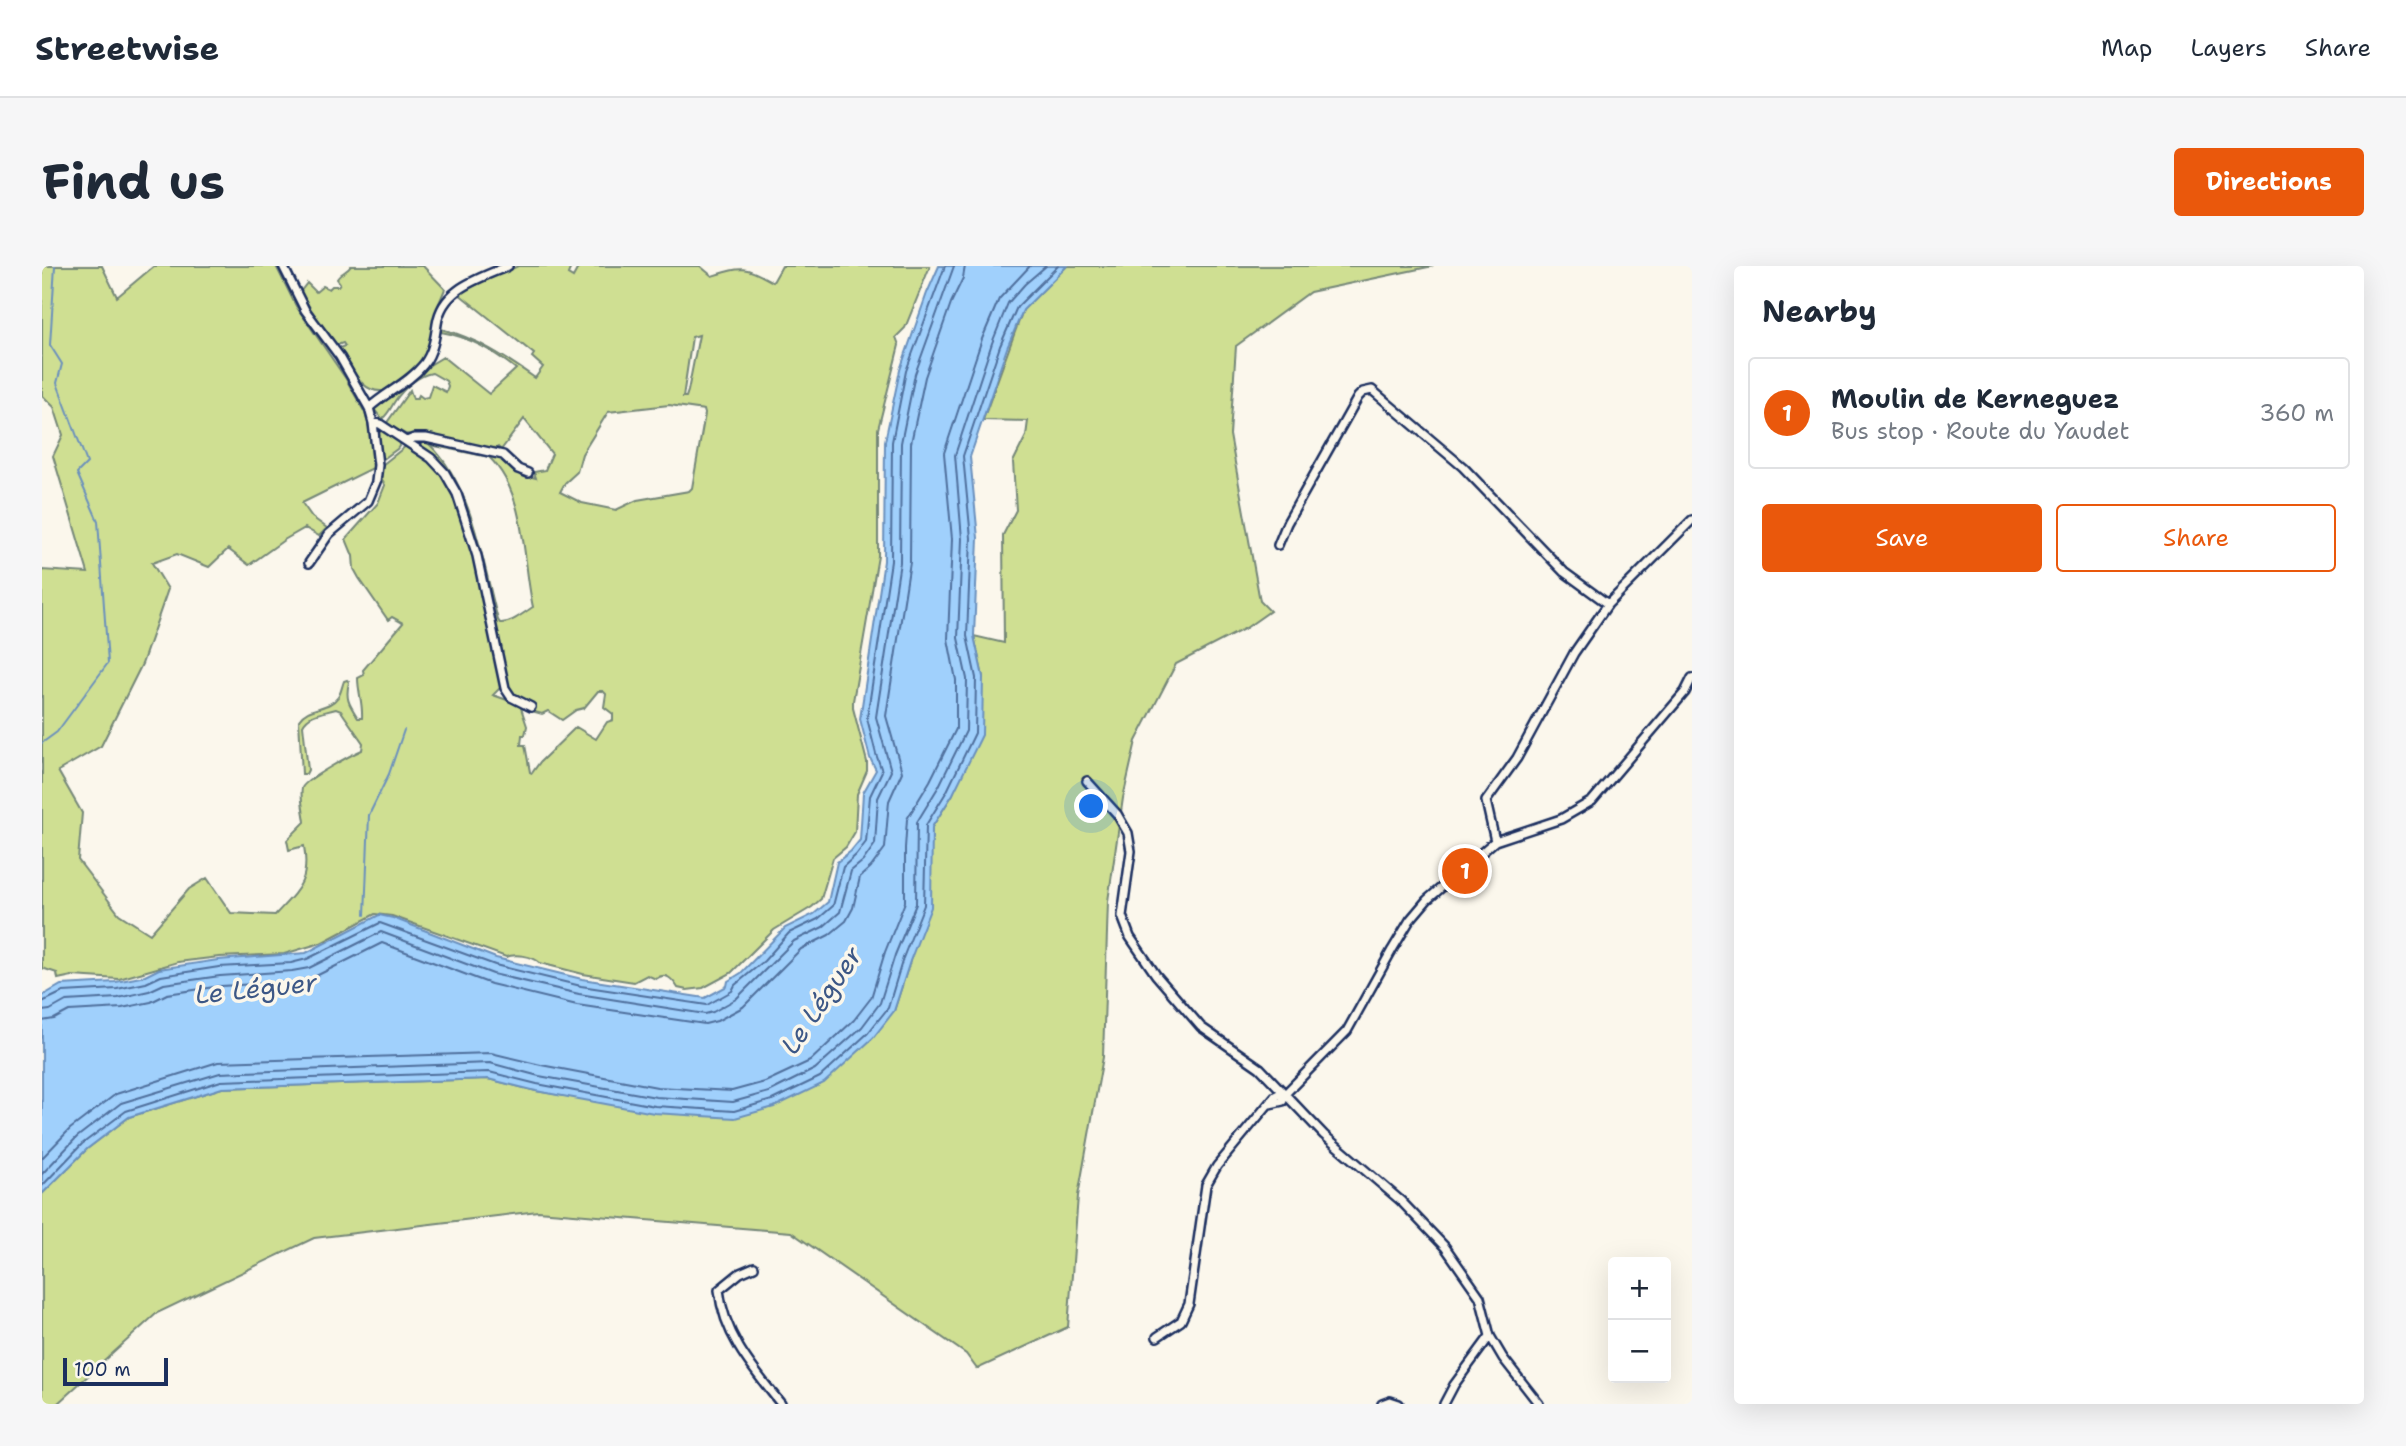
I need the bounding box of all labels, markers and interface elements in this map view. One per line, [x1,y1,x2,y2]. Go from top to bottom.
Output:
text: Streetwise [35,26,219,71]
text: Map [2101,32,2152,64]
text: Layers [2190,32,2267,64]
text: Share [2305,32,2371,64]
button: Directions [2174,148,2364,216]
text: Find us [42,149,225,215]
text: Nearby [1762,291,1877,332]
text: Moulin de Kerneguez [1831,381,2119,416]
text: 1 [1782,398,1792,428]
text: 360 m [2259,398,2334,428]
text: Bus stop · Route du Yaudet [1831,416,2130,446]
button: Save [1762,504,2042,572]
button: Share [2056,504,2336,572]
your location [1074,789,1108,823]
pin: 1 [1442,845,1488,897]
water label: Le Léguer [772,939,870,1061]
water label: Le Léguer [193,964,320,1012]
map controls [1608,1257,1671,1383]
button: + [1608,1257,1671,1320]
button: − [1608,1320,1671,1383]
scale bar [63,1355,168,1387]
text: 100 m [74,1357,131,1382]

